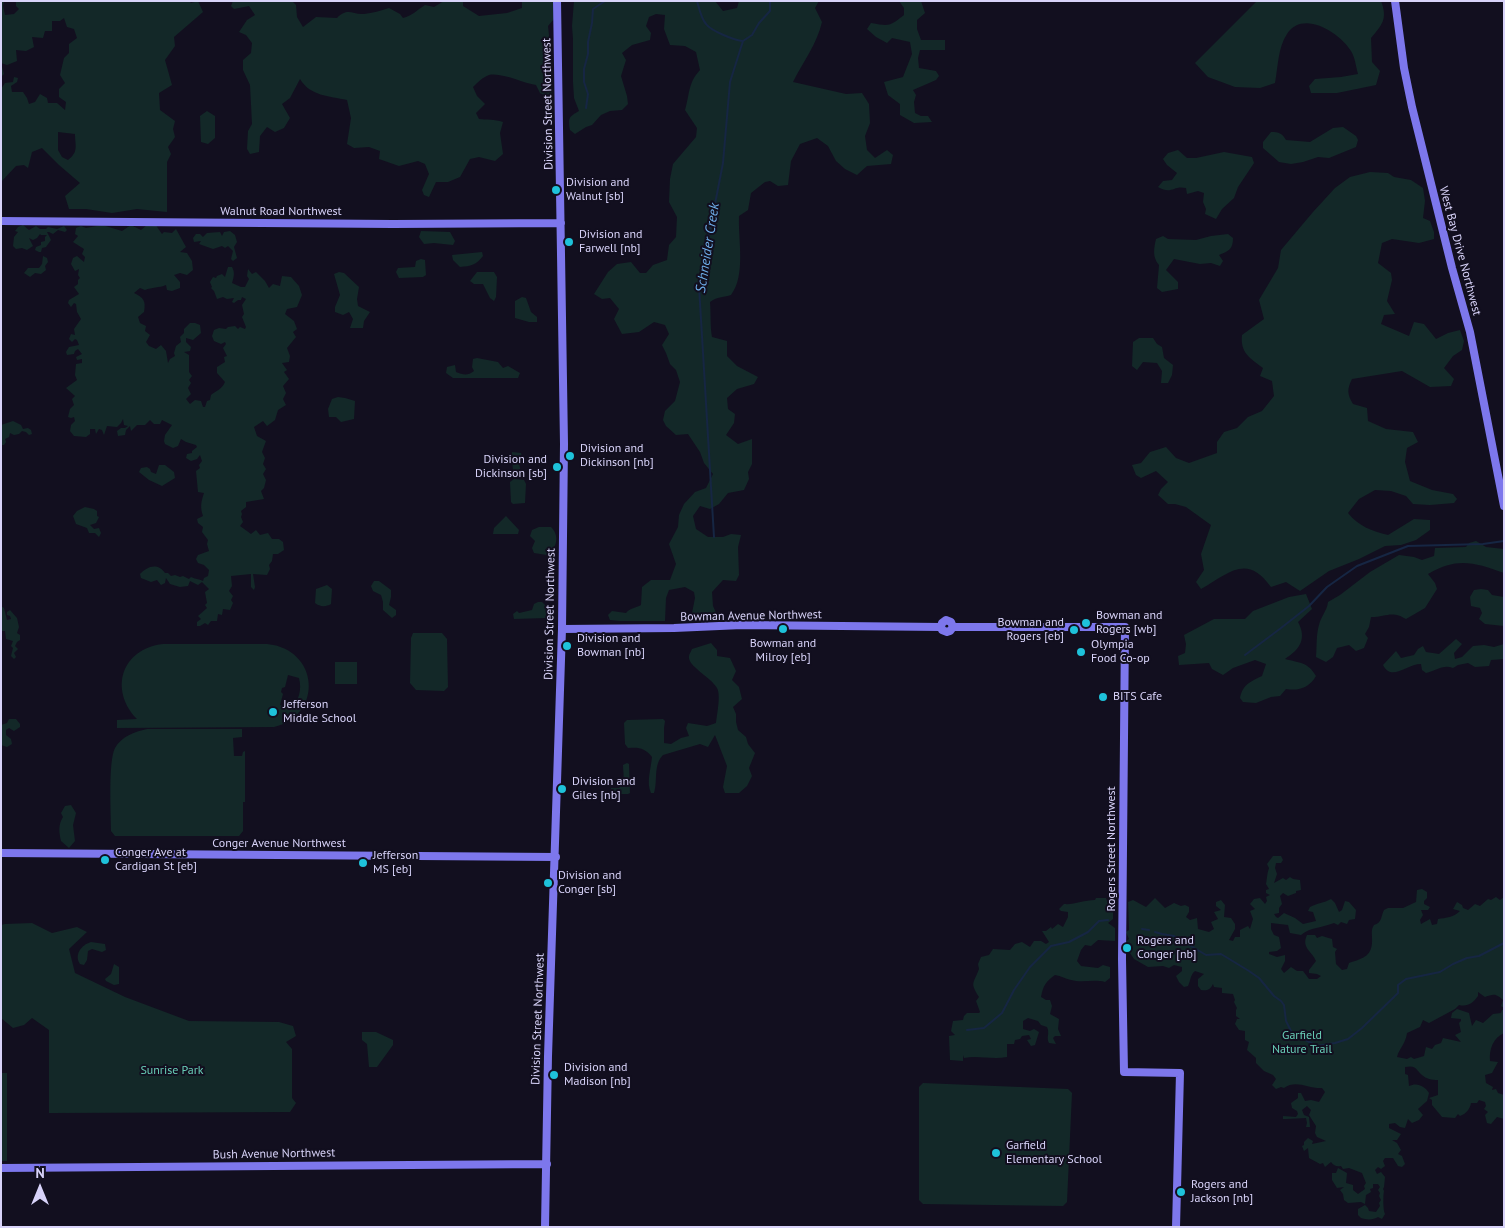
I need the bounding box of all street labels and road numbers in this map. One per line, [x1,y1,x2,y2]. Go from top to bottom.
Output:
street label: Division Street Northwest [540,38,556,170]
street label: West Bay Drive Northwest [1436,185,1484,317]
street label: Walnut Road Northwest [220,205,342,219]
street label: Division Street Northwest [542,548,558,680]
street label: Bowman Avenue Northwest [680,608,822,624]
street label: Rogers Street Northwest [1105,786,1119,912]
street label: Conger Avenue Northwest [212,837,346,851]
street label: Division Street Northwest [529,953,547,1085]
street label: Bush Avenue Northwest [213,1146,335,1162]

